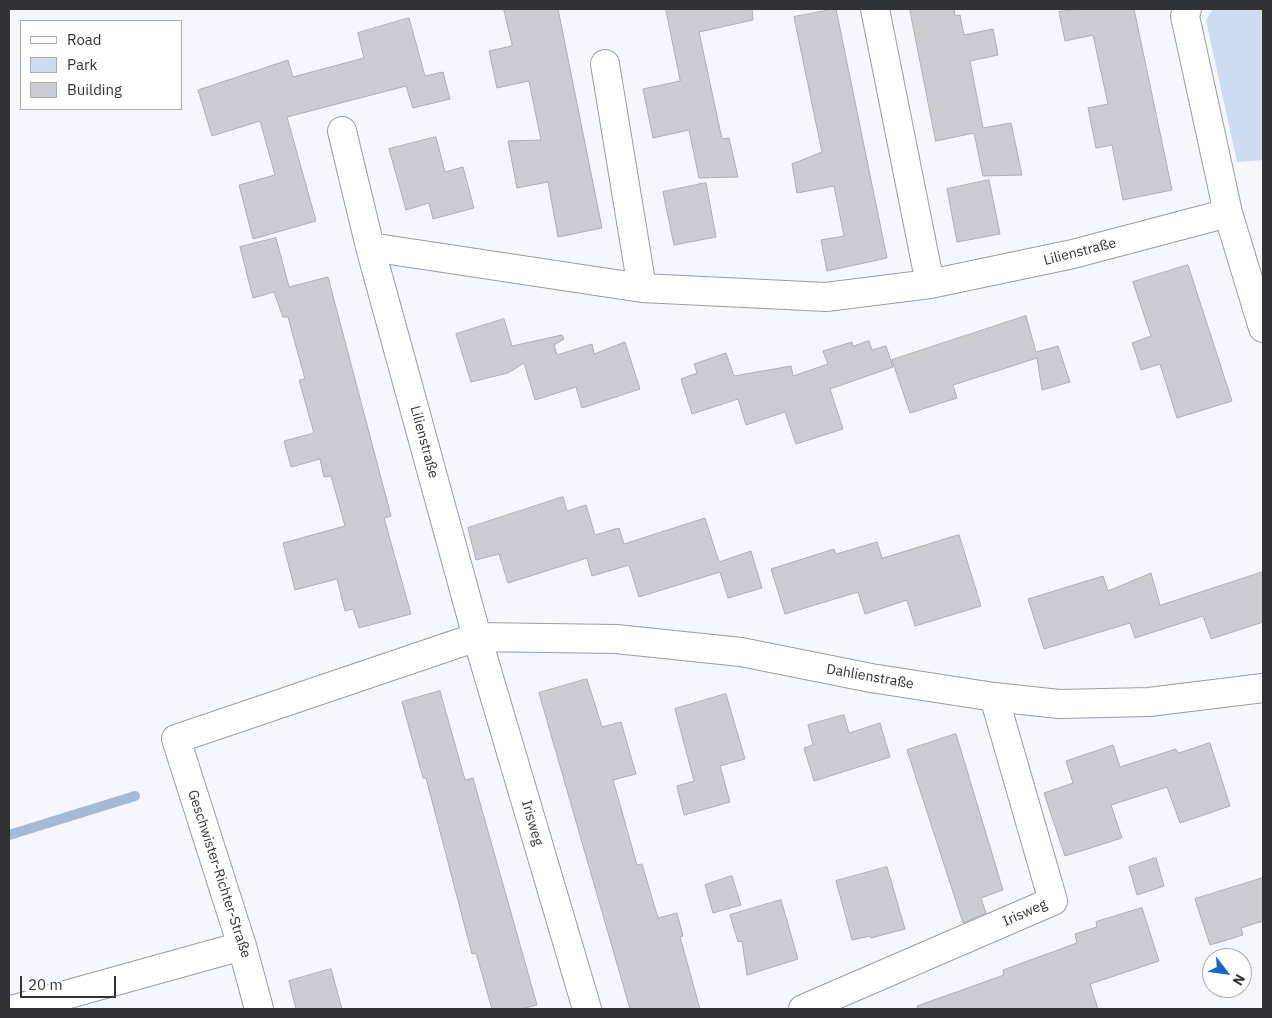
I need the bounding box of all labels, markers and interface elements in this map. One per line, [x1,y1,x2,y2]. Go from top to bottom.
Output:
legend [20,20,182,110]
text: Road [67,30,102,49]
text: Park [67,55,97,74]
text: Building [67,80,122,99]
street label: Lilienstraße [1042,235,1118,269]
street label: Lilienstraße [406,404,442,480]
street label: Dahlienstraße [825,661,915,693]
street label: Geschwister-Richter-Straße [184,788,254,960]
street label: Irisweg [517,798,547,848]
street label: Irisweg [1000,896,1050,930]
north arrow [1202,948,1252,998]
scale bar [22,966,119,998]
text: N [1229,971,1249,989]
text: 20 m [28,975,63,994]

